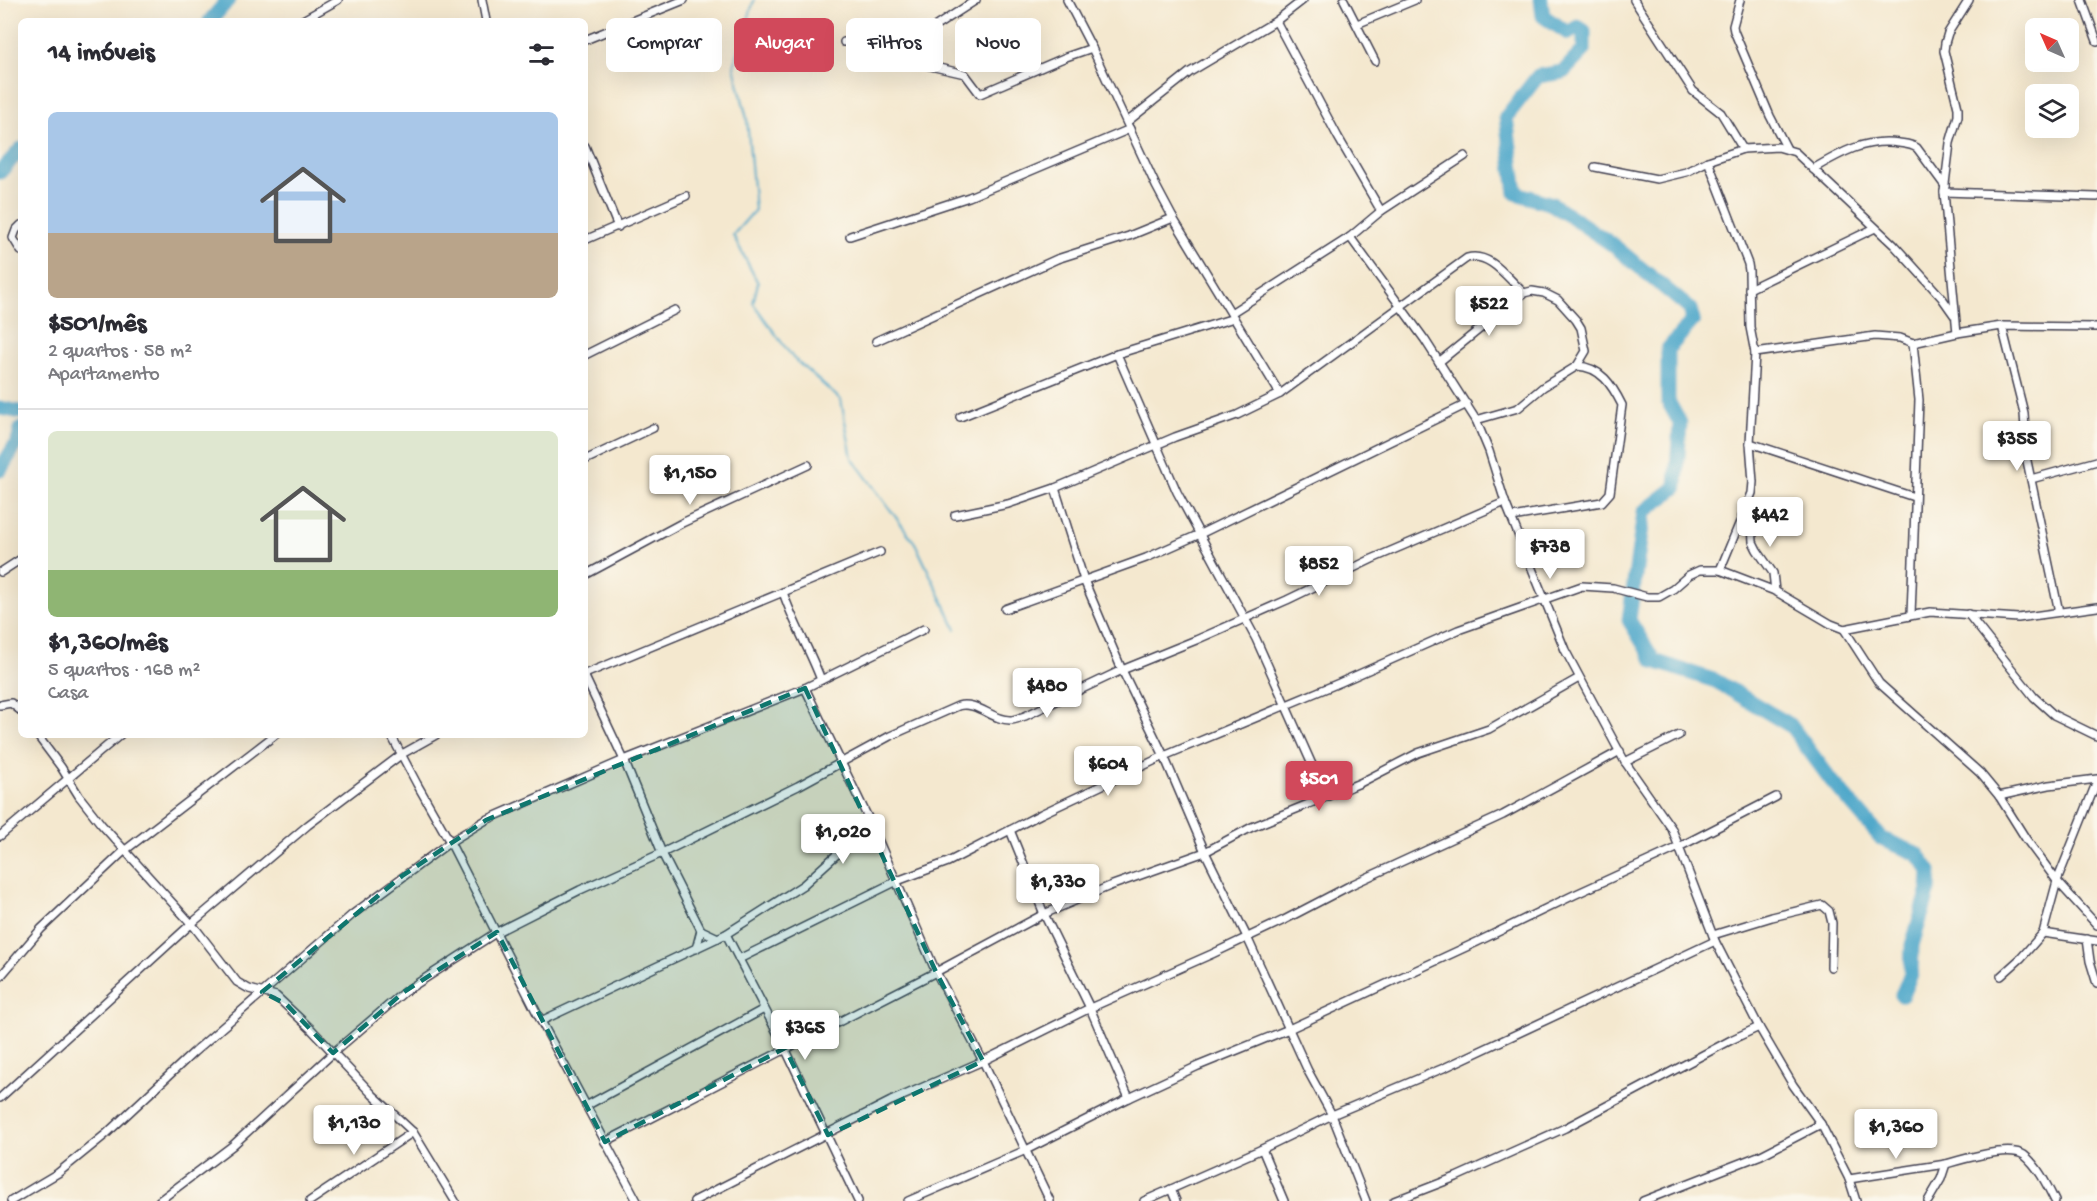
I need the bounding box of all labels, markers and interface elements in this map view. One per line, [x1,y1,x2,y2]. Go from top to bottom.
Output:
chip: Comprar [606,18,722,72]
chip: Alugar [734,18,834,72]
chip: Filtros [846,18,943,72]
chip: Novo [955,18,1041,72]
north arrow [2025,18,2079,72]
map controls [2025,18,2079,138]
icon: filters [525,38,558,71]
text: 14 imóveis [48,39,155,70]
button: layers [2025,84,2079,138]
icon: home [249,151,357,259]
pin: $522 [1453,286,1525,337]
text: $522 [1469,294,1509,317]
text: $501/mês [48,310,146,341]
text: 2 quartos · 58 m² [48,341,192,364]
text: Apartamento [48,364,160,387]
pin: $355 [1981,421,2053,472]
text: $355 [1997,429,2037,452]
pin: $1,150 [641,455,739,506]
text: $1,150 [663,463,717,486]
icon: home [249,470,357,578]
pin: $442 [1734,497,1806,548]
text: $442 [1751,505,1789,528]
pin: $738 [1514,529,1586,580]
text: $738 [1530,537,1570,560]
pin: $852 [1283,546,1355,597]
text: $852 [1299,554,1339,577]
text: $1,360/mês [48,629,167,660]
text: 5 quartos · 168 m² [48,660,200,683]
pin: $480 [1011,668,1083,719]
text: $480 [1027,676,1067,699]
text: Casa [48,683,88,706]
pin: $604 [1072,746,1144,797]
text: $604 [1088,754,1128,777]
pin: $501 [1283,761,1355,812]
text: $501 [1300,769,1338,792]
pin: $1,020 [794,814,892,865]
text: $1,020 [815,822,871,845]
pin: $1,330 [1009,864,1107,915]
text: $1,330 [1030,872,1086,895]
pin: $365 [769,1010,841,1061]
text: $365 [785,1018,825,1041]
pin: $1,130 [305,1105,403,1156]
pin: $1,360 [1847,1109,1945,1160]
text: $1,130 [327,1113,381,1136]
text: $1,360 [1868,1117,1924,1140]

